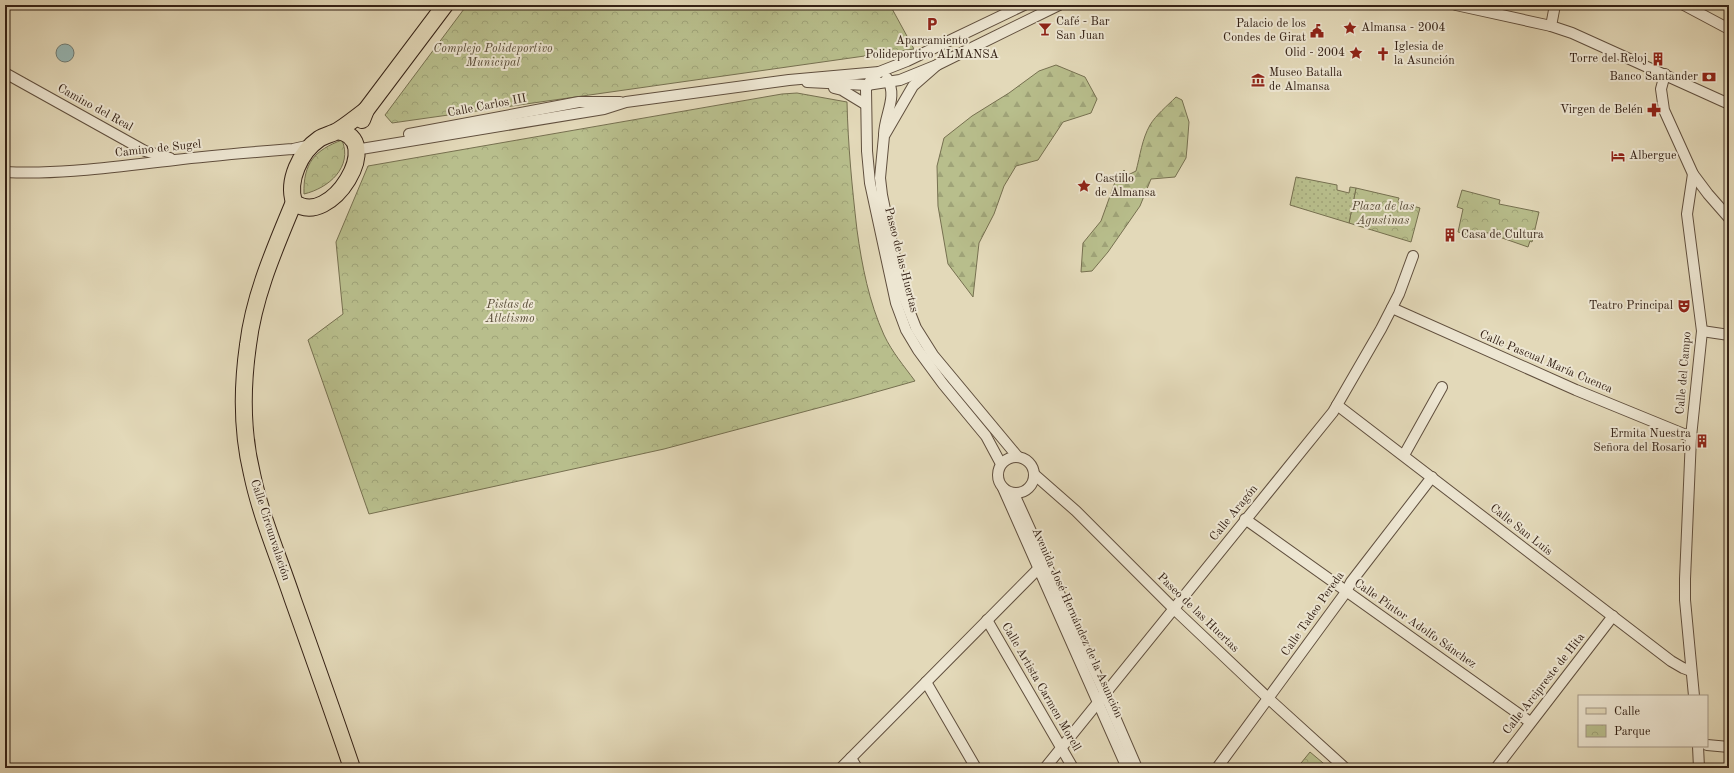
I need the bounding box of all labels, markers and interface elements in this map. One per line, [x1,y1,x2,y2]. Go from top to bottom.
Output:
parking icon: Aparcamiento Polideportivo ALMANSA [924,16,940,32]
place label: Café - Bar San Juan [1056,16,1110,42]
place label: Palacio de los Condes de Girat [1223,18,1306,44]
place icon: Almansa - 2004 [1342,20,1358,36]
bar icon: Café - Bar San Juan [1037,21,1053,37]
place label: Almansa - 2004 [1361,22,1446,34]
public building icon: Palacio de los Condes de Girat [1309,23,1325,39]
place label: Aparcamiento Polideportivo ALMANSA [865,35,999,61]
place label: Iglesia de la Asunción [1394,41,1455,67]
park label: Complejo Polideportivo Municipal [433,43,553,69]
place icon: Olid - 2004 [1348,45,1364,61]
church icon: Iglesia de la Asunción [1375,46,1391,62]
place label: Olid - 2004 [1285,47,1345,59]
building icon: Torre del Reloj [1650,51,1666,67]
place label: Torre del Reloj [1569,53,1647,65]
place label: Museo Batalla de Almansa [1269,67,1342,93]
bank icon: Banco Santander [1701,69,1717,85]
place label: Banco Santander [1610,71,1698,83]
museum icon: Museo Batalla de Almansa [1250,72,1266,88]
street label: Camino del Real [55,82,135,134]
street label: Calle Carlos III [447,92,528,120]
pharmacy icon: Virgen de Belén [1646,102,1662,118]
place label: Virgen de Belén [1560,104,1644,116]
street label: Camino de Sugel [114,138,202,160]
hotel icon: Albergue [1610,148,1626,164]
place label: Albergue [1629,150,1677,162]
place label: Castillo de Almansa [1095,173,1156,199]
place icon: Castillo de Almansa [1076,178,1092,194]
park label: Plaza de las Agustinas [1351,201,1414,227]
street label: Paseo de las Huertas [882,206,920,314]
building icon: Casa de Cultura [1442,227,1458,243]
place label: Casa de Cultura [1461,229,1544,241]
theatre icon: Teatro Principal [1676,298,1692,314]
park label: Pistas de Atletismo [484,299,535,325]
place label: Teatro Principal [1589,300,1673,312]
street label: Calle Pascual María Cuenca [1478,328,1614,396]
street label: Calle del Campo [1674,331,1694,415]
place label: Ermita Nuestra Señora del Rosario [1593,428,1691,454]
building icon: Ermita Nuestra Señora del Rosario [1694,433,1710,449]
street label: Calle Circunvalación [248,478,292,583]
street label: Calle Aragón [1208,482,1260,543]
street label: Calle San Luis [1488,502,1554,558]
street label: Avenida José Hernández de la Asunción [1030,526,1125,720]
street label: Calle Tadeo Pereda [1279,570,1347,658]
street label: Paseo de las Huertas [1155,571,1241,655]
street label: Calle Pintor Adolfo Sánchez [1352,577,1478,671]
street label: Calle Artista Carmen Morell [999,621,1083,753]
street label: Calle Arcipreste de Hita [1501,631,1587,737]
legend [1578,695,1708,747]
text: Calle [1614,706,1640,718]
text: Parque [1614,726,1651,738]

